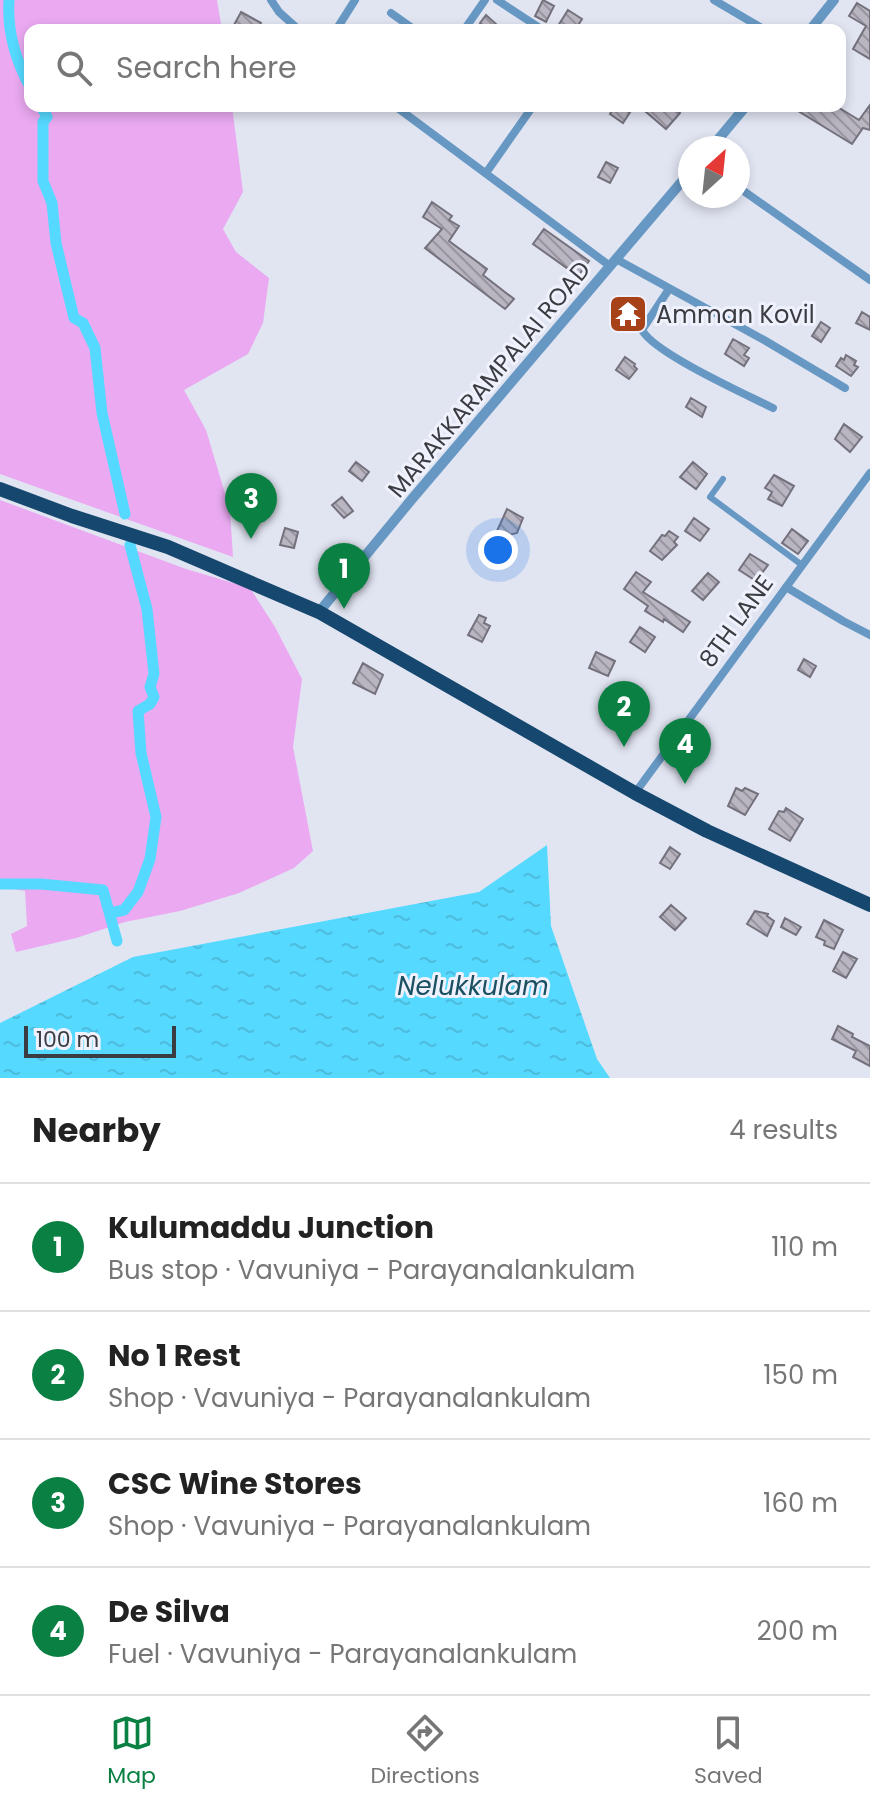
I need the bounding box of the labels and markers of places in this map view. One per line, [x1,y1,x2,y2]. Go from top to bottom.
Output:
temple icon: Amman Kovil [607,293,649,335]
place label: Amman Kovil [656,298,815,331]
pin: 3 [225,473,277,539]
pin: 1 [318,543,370,609]
pin: 2 [598,681,650,747]
pin: 4 [659,718,711,784]

